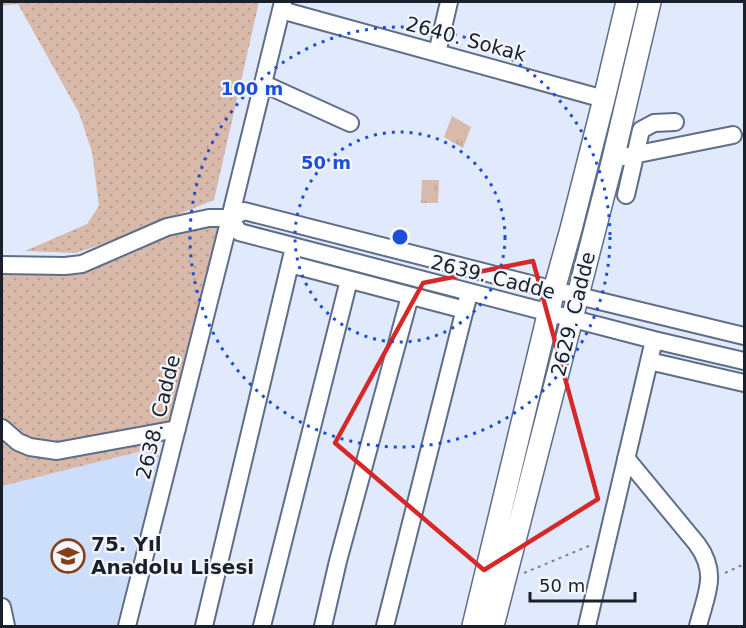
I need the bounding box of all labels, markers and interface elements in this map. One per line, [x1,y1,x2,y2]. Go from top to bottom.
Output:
street label: 2640. Sokak [403,11,529,67]
text: 100 m [221,78,283,99]
text: 50 m [301,152,351,173]
centre of rings [390,227,410,247]
street label: 2629. Cadde [546,249,600,379]
street label: 2639. Cadde [428,250,558,304]
street label: 2638. Cadde [131,352,185,482]
place label: 75. Yıl Anadolu Lisesi [91,532,254,579]
school or university icon: 75. Yıl Anadolu Lisesi [50,538,86,574]
scale bar [530,565,635,603]
text: 50 m [539,575,585,596]

